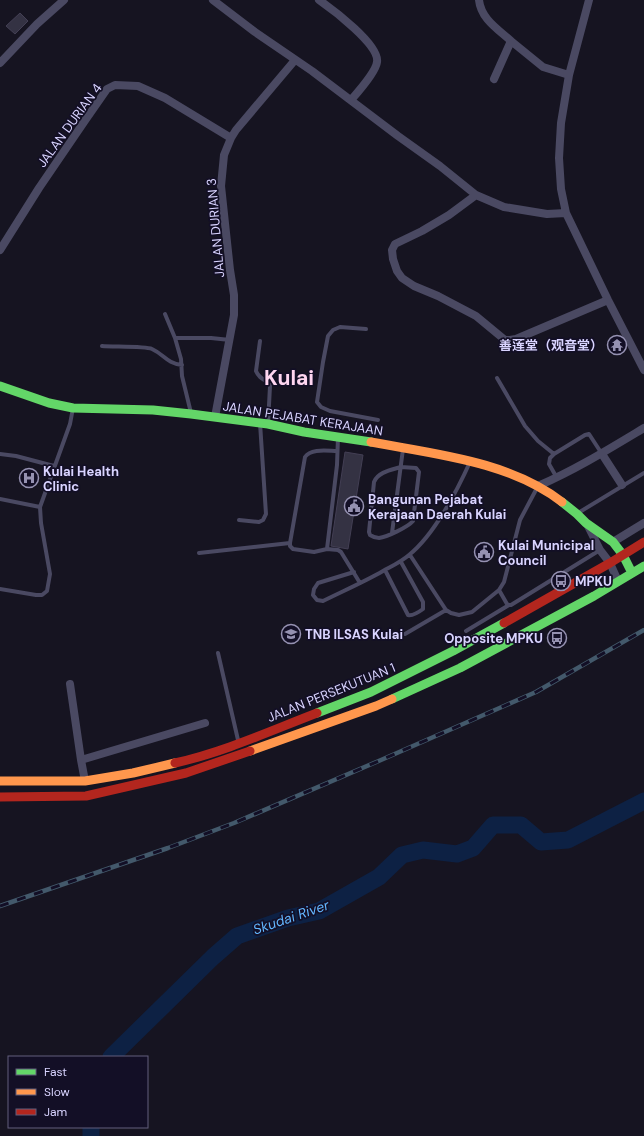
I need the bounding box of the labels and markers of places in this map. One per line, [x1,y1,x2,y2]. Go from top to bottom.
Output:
temple icon: 善莲堂（观音堂） [606,334,628,356]
place label: 善莲堂（观音堂） [499,337,603,354]
place label: Kulai Health Clinic [43,463,119,495]
hospital icon: Kulai Health Clinic [18,467,40,489]
place label: Bangunan Pejabat Kerajaan Daerah Kulai [368,491,506,523]
public building icon: Bangunan Pejabat Kerajaan Daerah Kulai [343,495,365,517]
place label: Kulai Municipal Council [498,537,594,569]
public building icon: Kulai Municipal Council [473,541,495,563]
bus stop icon: MPKU [550,570,572,592]
place label: MPKU [575,573,612,590]
school or university icon: TNB ILSAS Kulai [280,623,302,645]
place label: TNB ILSAS Kulai [305,626,403,643]
bus stop icon: Opposite MPKU [546,627,568,649]
place label: Opposite MPKU [444,630,543,647]

